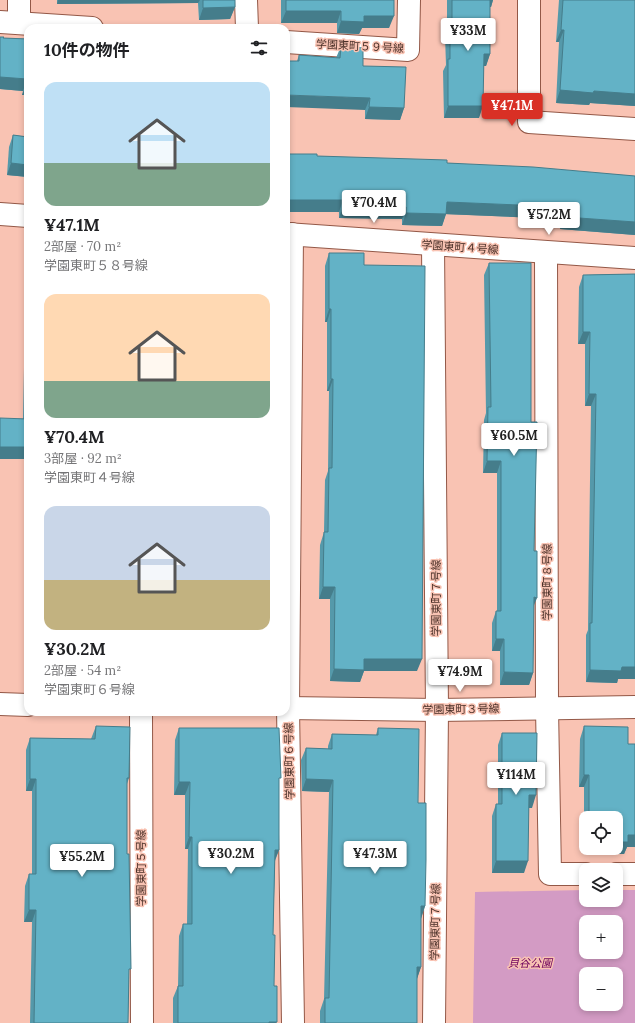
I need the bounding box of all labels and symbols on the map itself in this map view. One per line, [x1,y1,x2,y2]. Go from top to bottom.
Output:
pin: ¥33M [444,18,492,52]
street label: 学園東町５９号線 [316,37,404,55]
pin: ¥47.1M [479,93,545,127]
pin: ¥70.4M [341,190,407,224]
pin: ¥57.2M [516,202,582,236]
street label: 学園東町４号線 [421,237,499,257]
pin: ¥60.5M [481,423,547,457]
street label: 学園東町８号線 [540,544,554,621]
street label: 学園東町７号線 [429,560,443,637]
pin: ¥74.9M [427,659,493,693]
street label: 学園東町３号線 [422,701,500,717]
street label: 学園東町６号線 [281,722,297,800]
pin: ¥114M [488,762,544,796]
street label: 学園東町５号線 [134,830,148,907]
pin: ¥30.2M [198,841,264,875]
pin: ¥47.3M [342,841,408,875]
pin: ¥55.2M [49,844,115,878]
street label: 学園東町７号線 [427,883,443,961]
park label: 貝谷公園 [508,956,554,970]

